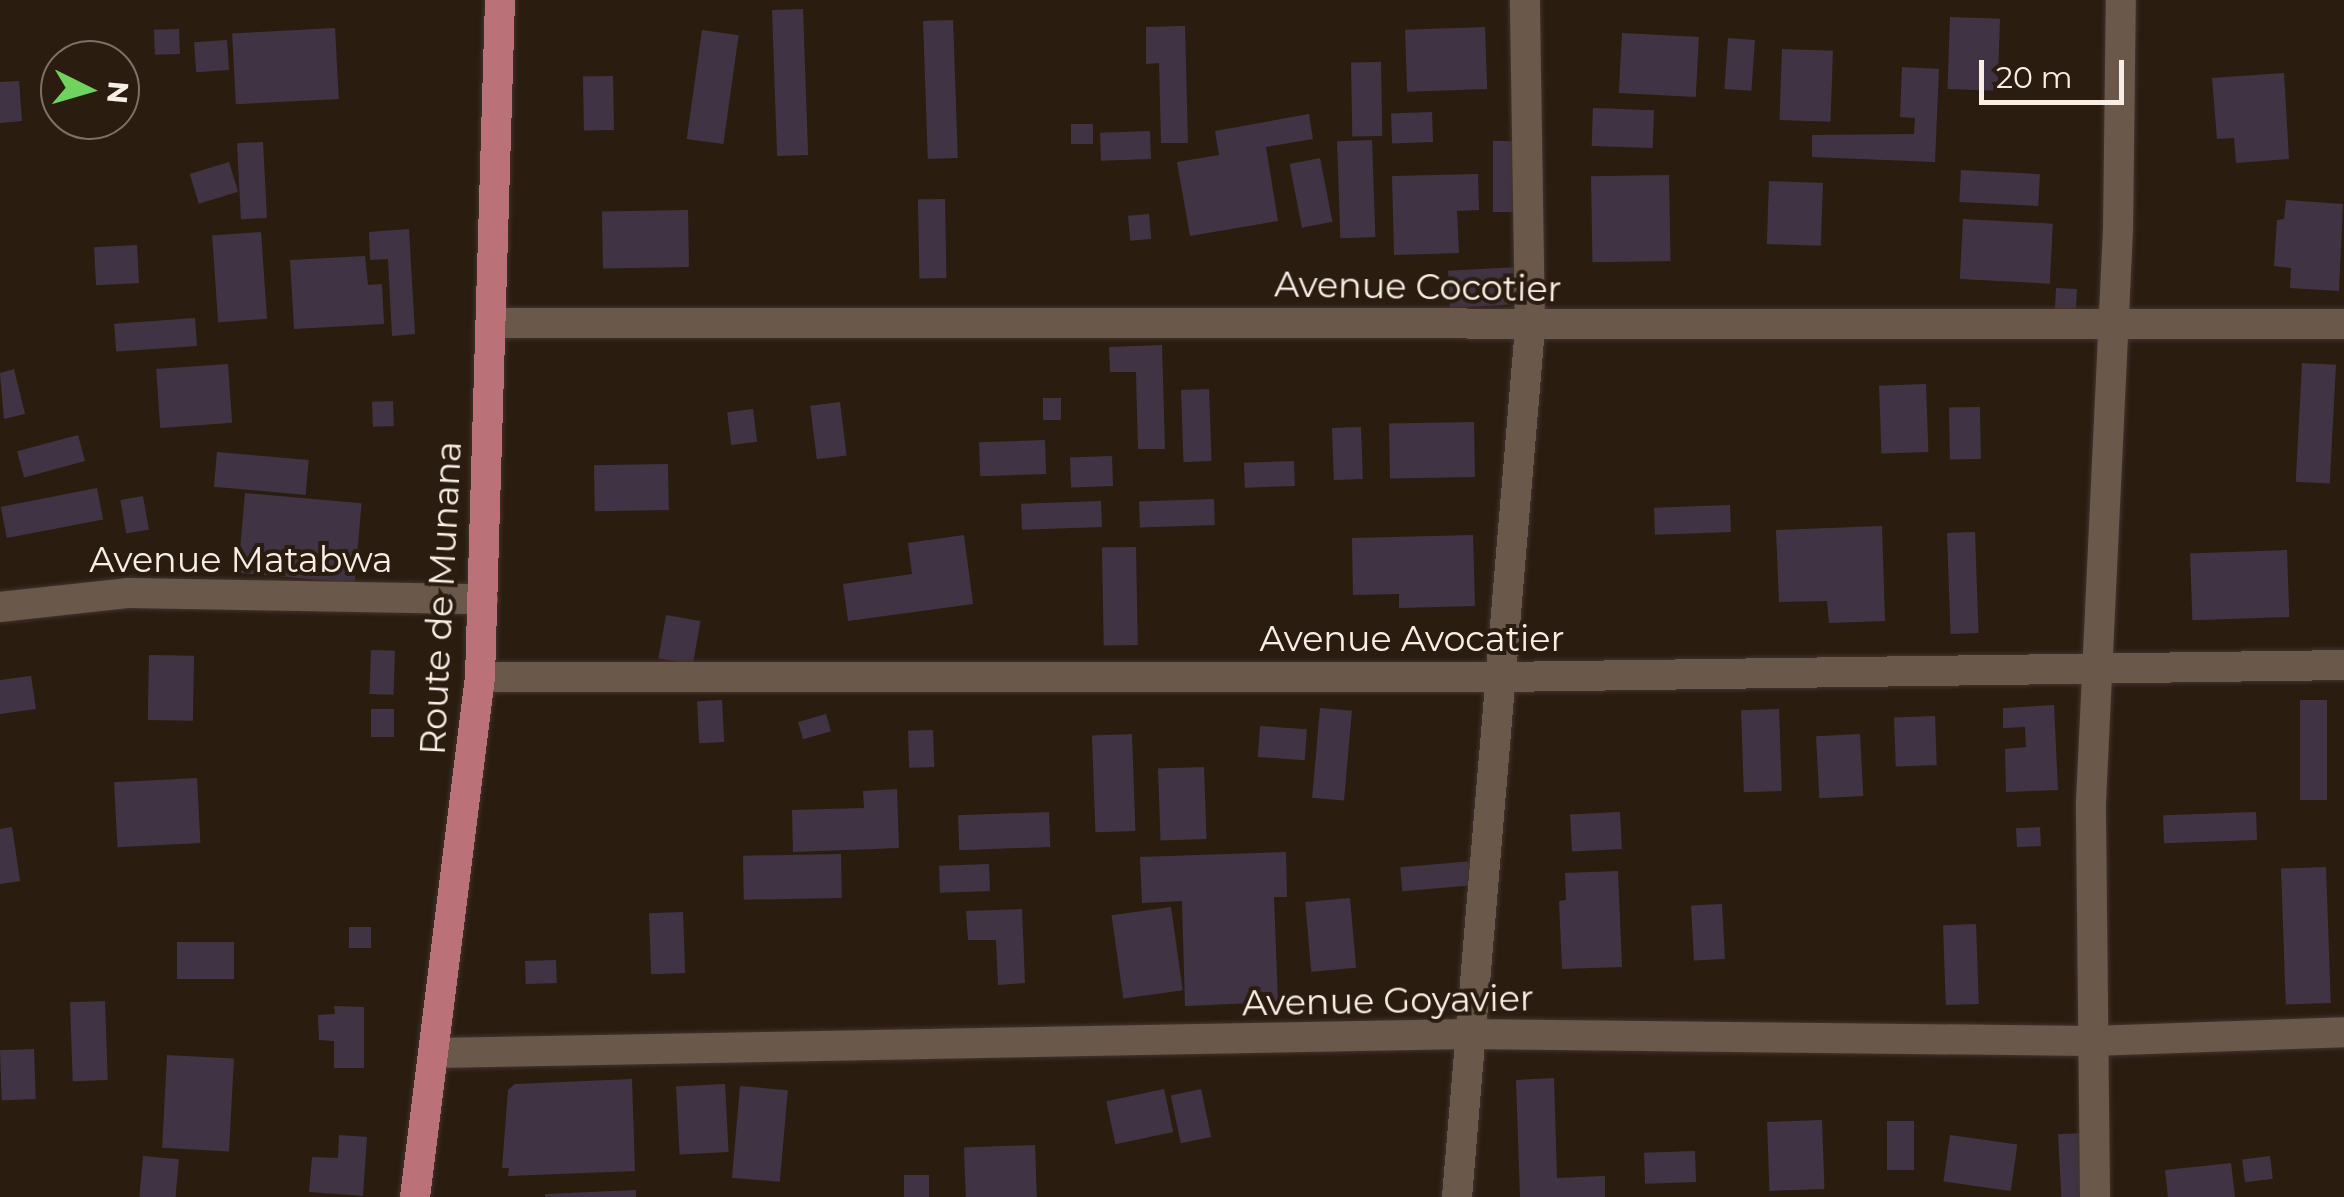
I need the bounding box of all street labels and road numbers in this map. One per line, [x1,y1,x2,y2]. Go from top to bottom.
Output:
street label: Avenue Cocotier [1274,263,1562,311]
street label: Route de Munana [412,440,470,756]
street label: Avenue Matabwa [89,539,393,581]
street label: Avenue Avocatier [1260,618,1564,660]
street label: Avenue Goyavier [1242,977,1534,1025]

